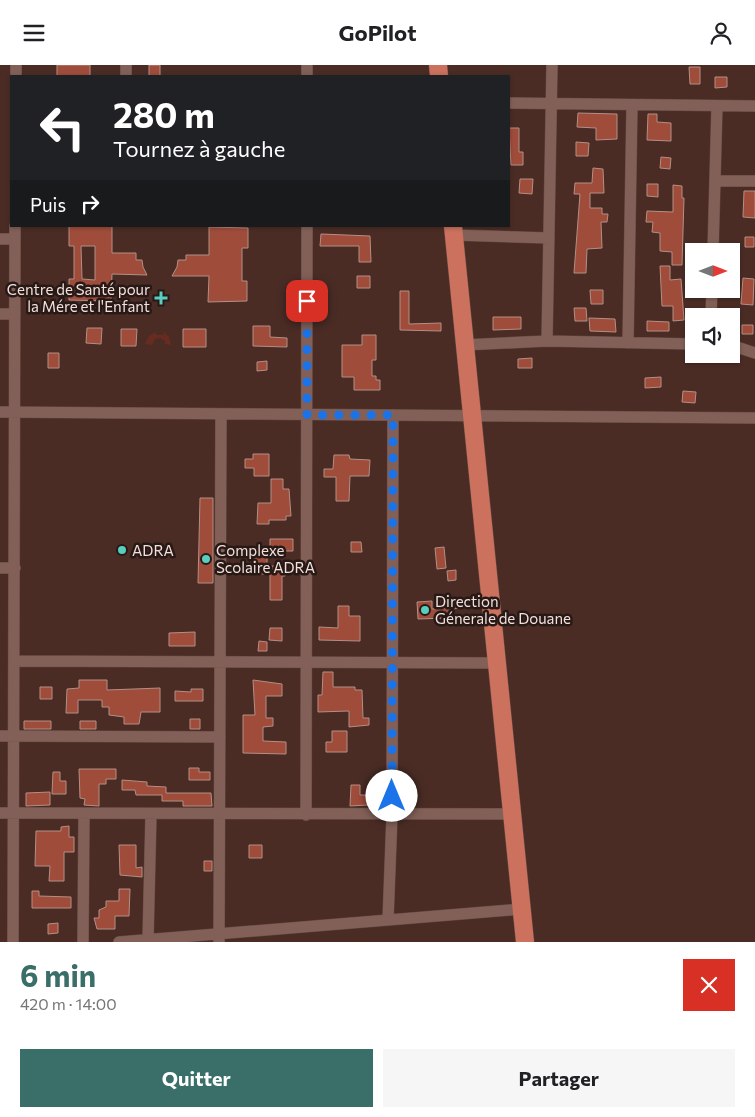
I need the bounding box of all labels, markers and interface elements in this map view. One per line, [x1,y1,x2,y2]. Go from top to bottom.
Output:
icon: menu [20,19,48,47]
text: GoPilot [339,19,416,46]
icon: person [707,19,735,47]
text: 280 m [113,92,215,135]
icon: left [30,95,95,160]
text: Tournez à gauche [113,135,285,162]
icon: right [76,190,104,218]
text: Puis [30,193,66,216]
north arrow [685,243,740,297]
map controls [685,243,740,363]
place label: Centre de Santé pour la Mére et l'Enfant [7,280,150,315]
pin [286,280,328,322]
icon: arrive [293,287,321,315]
marker: Centre de Santé pour la Mére et l'Enfant [154,291,168,305]
button: sound [685,308,740,363]
place label: ADRA [132,541,174,559]
place label: Complexe Scolaire ADRA [216,541,315,576]
marker: ADRA [116,544,128,556]
marker: Complexe Scolaire ADRA [200,553,212,565]
place label: Direction Génerale de Douane [435,592,571,627]
marker: Direction Génerale de Douane [419,604,431,616]
position arrow [365,769,417,821]
text: 6 min [20,956,96,993]
button: close [683,959,735,1011]
text: 420 m · 14:00 [20,994,117,1013]
button: Quitter [20,1049,373,1107]
button: Partager [383,1049,735,1107]

